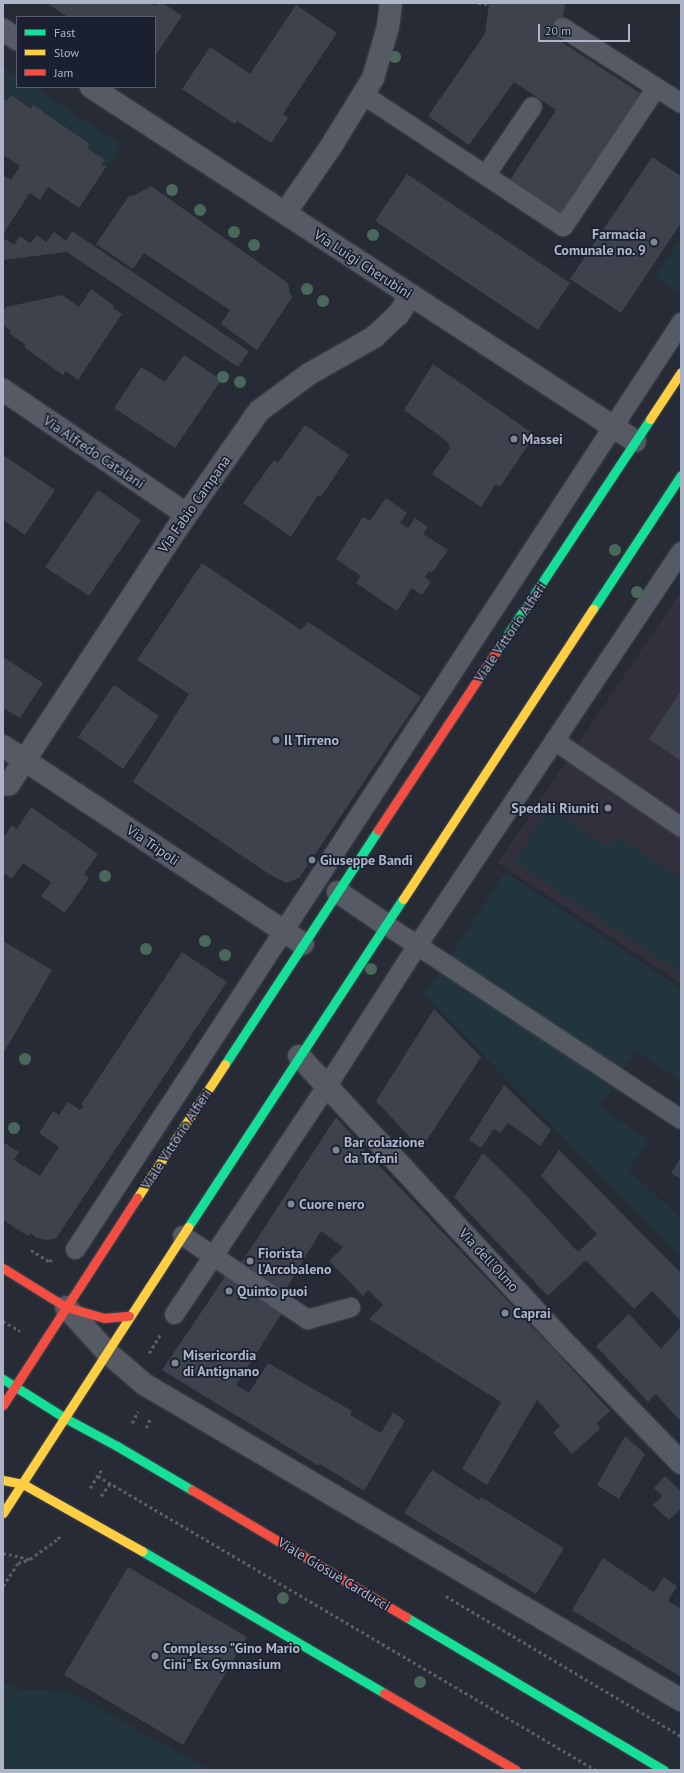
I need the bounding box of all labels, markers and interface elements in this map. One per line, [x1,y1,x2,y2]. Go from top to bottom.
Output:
legend [16,16,156,88]
scale bar [540,16,632,42]
text: 20 m [545,23,571,38]
text: Fast [54,25,75,40]
text: Slow [54,45,79,60]
text: Jam [54,65,73,80]
street label: Via Luigi Cherubini [311,226,415,302]
place label: Farmacia Comunale no. 9 [553,226,646,258]
marker: Farmacia Comunale no. 9 [649,237,659,247]
street label: Via Alfredo Catalani [40,412,148,492]
place label: Massei [522,431,563,447]
marker: Massei [509,434,519,444]
street label: Via Fabio Campana [154,452,234,556]
street label: Viale Vittorio Alfieri [470,579,550,685]
place label: Il Tirreno [284,732,339,748]
marker: Il Tirreno [271,735,281,745]
place label: Spedali Riuniti [511,800,599,816]
marker: Spedali Riuniti [602,802,614,814]
street label: Via Tripoli [123,821,183,869]
place label: Giuseppe Bandi [320,852,413,868]
marker: Giuseppe Bandi [307,855,317,865]
street label: Viale Vittorio Alfieri [137,1085,215,1193]
place label: Bar colazione da Tofani [344,1134,425,1166]
marker: Bar colazione da Tofani [331,1145,341,1155]
place label: Cuore nero [299,1196,364,1212]
marker: Cuore nero [286,1199,296,1209]
street label: Via dell'Olmo [455,1225,523,1295]
place label: Fiorista l'Arcobaleno [258,1245,331,1278]
marker: Fiorista l'Arcobaleno [245,1256,255,1266]
place label: Quinto puoi [237,1283,308,1299]
marker: Quinto puoi [224,1286,234,1296]
place label: Caprai [513,1305,551,1321]
marker: Caprai [500,1308,510,1318]
place label: Misericordia di Antignano [183,1347,260,1380]
marker: Misericordia di Antignano [170,1358,180,1368]
street label: Viale Giosuè Carducci [275,1534,393,1614]
place label: Complesso "Gino Mario Cini" Ex Gymnasium [163,1640,301,1672]
marker: Complesso "Gino Mario Cini" Ex Gymnasium [150,1651,160,1661]

